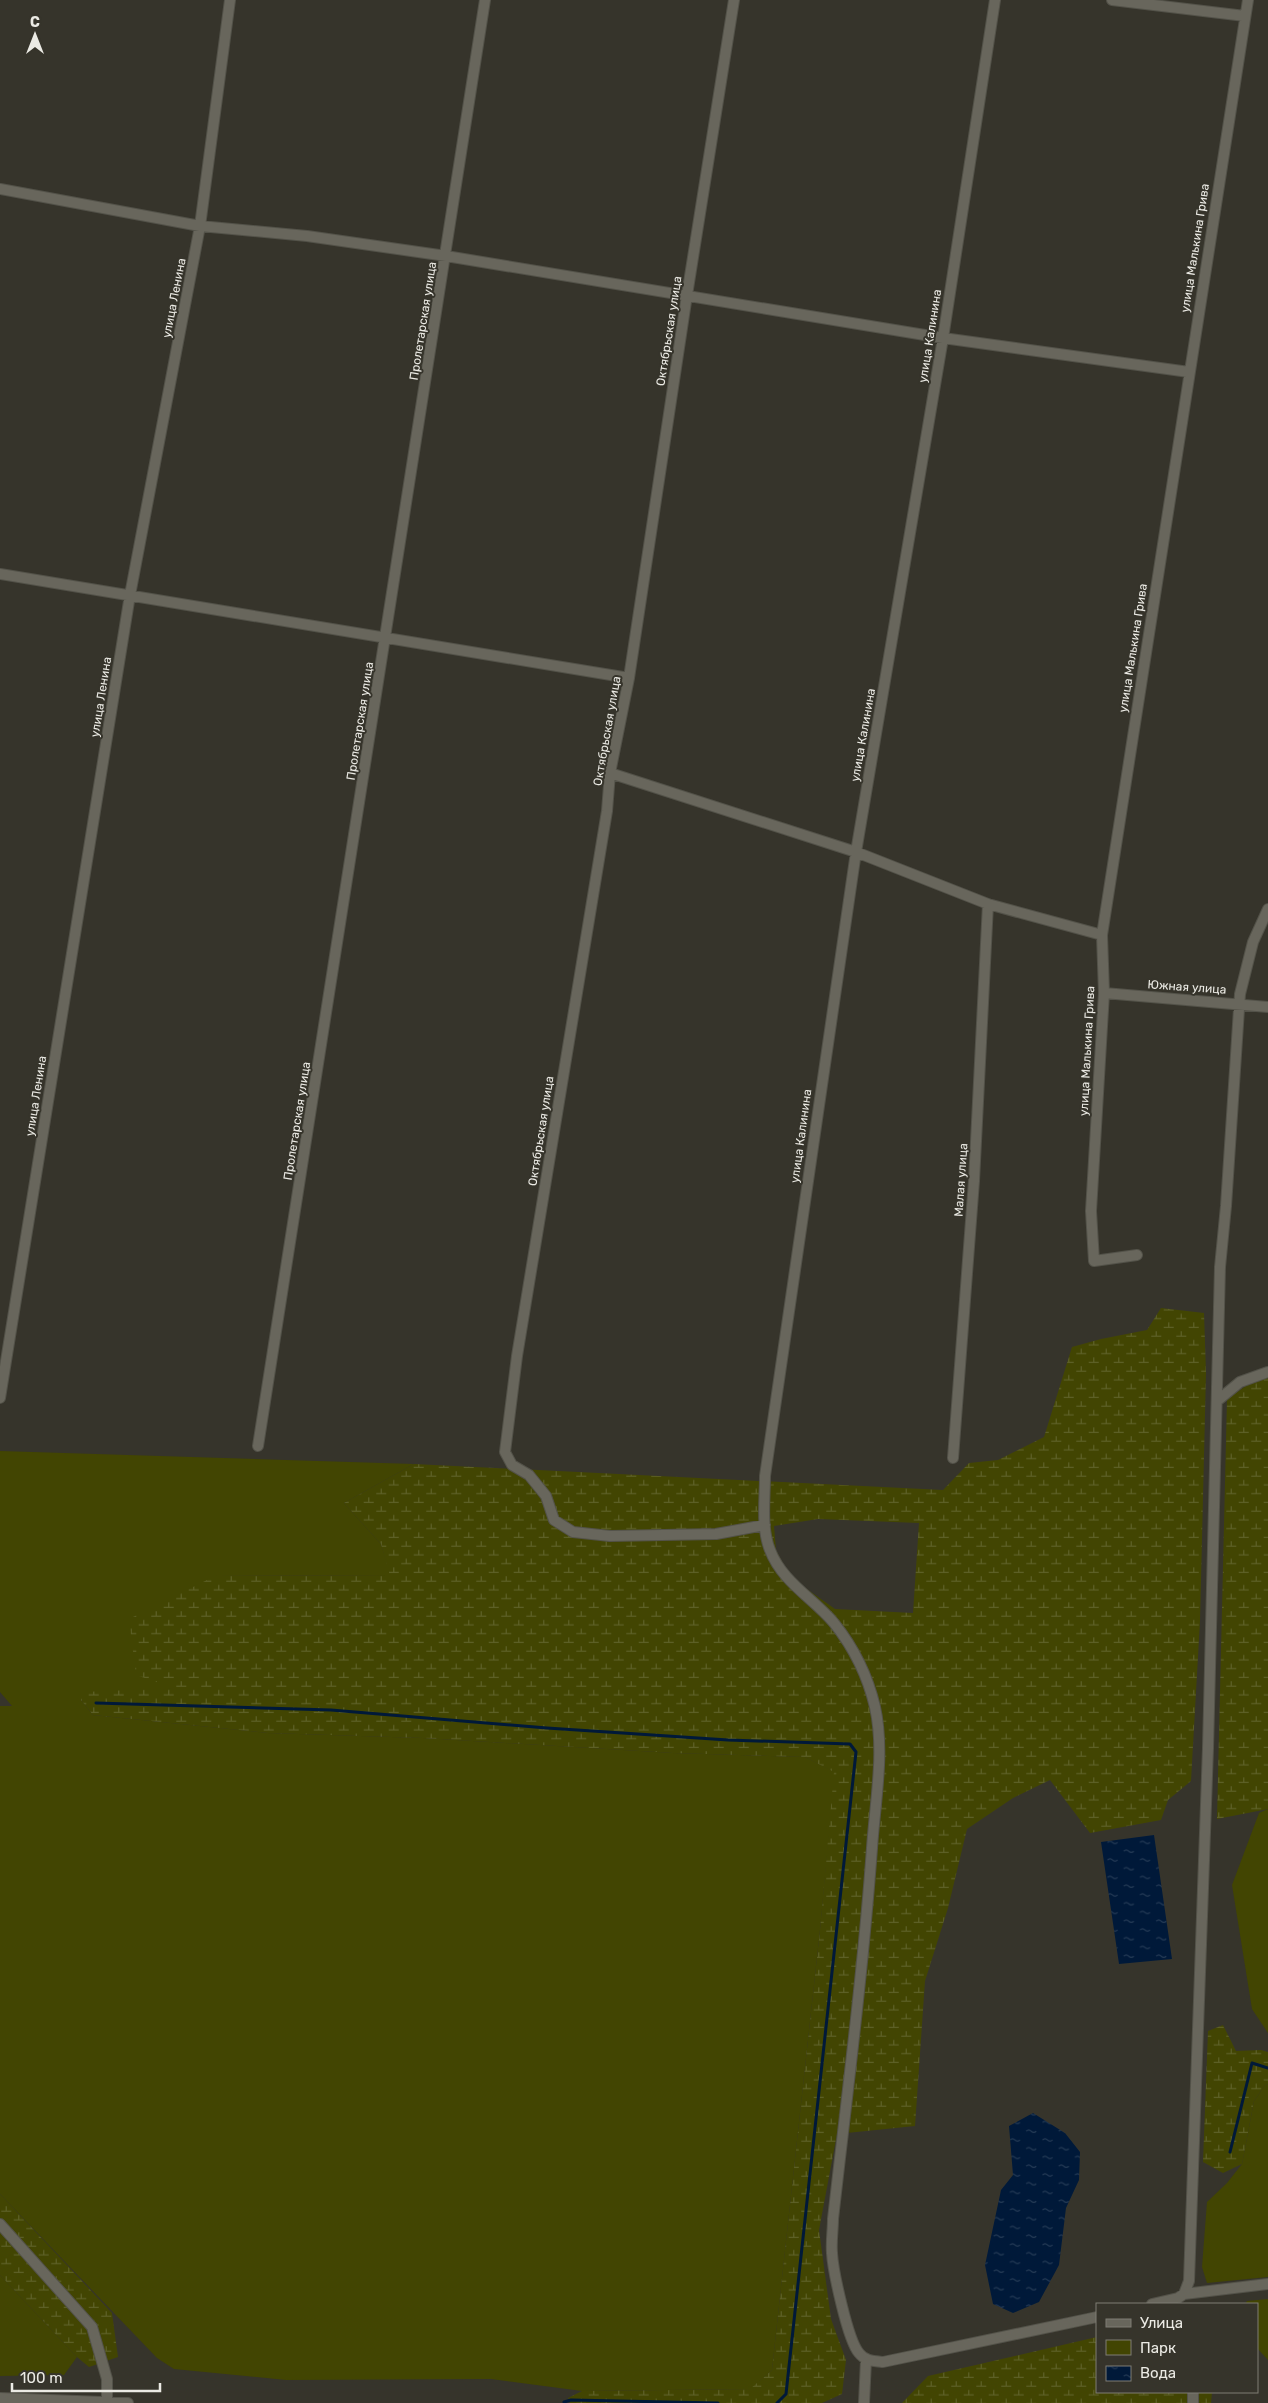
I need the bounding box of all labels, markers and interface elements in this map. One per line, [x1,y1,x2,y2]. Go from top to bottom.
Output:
north arrow [10,10,60,60]
text: С [30,14,40,31]
street label: улица Малькина Грива [1178,183,1212,313]
street label: улица Ленина [159,257,189,339]
street label: Пролетарская улица [407,261,439,381]
street label: Октябрьская улица [653,275,685,387]
street label: улица Калинина [916,288,944,384]
street label: улица Малькина Грива [1116,583,1150,713]
street label: улица Ленина [88,656,114,738]
street label: Пролетарская улица [344,661,376,781]
street label: Октябрьская улица [590,675,624,787]
street label: улица Калинина [848,687,878,783]
street label: Южная улица [1147,977,1227,997]
street label: улица Малькина Грива [1077,986,1097,1116]
street label: улица Ленина [23,1055,49,1137]
street label: Пролетарская улица [281,1061,313,1181]
street label: Октябрьская улица [525,1075,557,1187]
street label: улица Калинина [787,1088,815,1184]
street label: Малая улица [951,1143,971,1217]
legend [1096,2303,1258,2393]
text: Улица [1140,2314,1183,2332]
text: Парк [1140,2339,1176,2357]
scale bar [12,2360,160,2392]
text: Вода [1140,2364,1176,2382]
text: 100 m [20,2369,62,2387]

